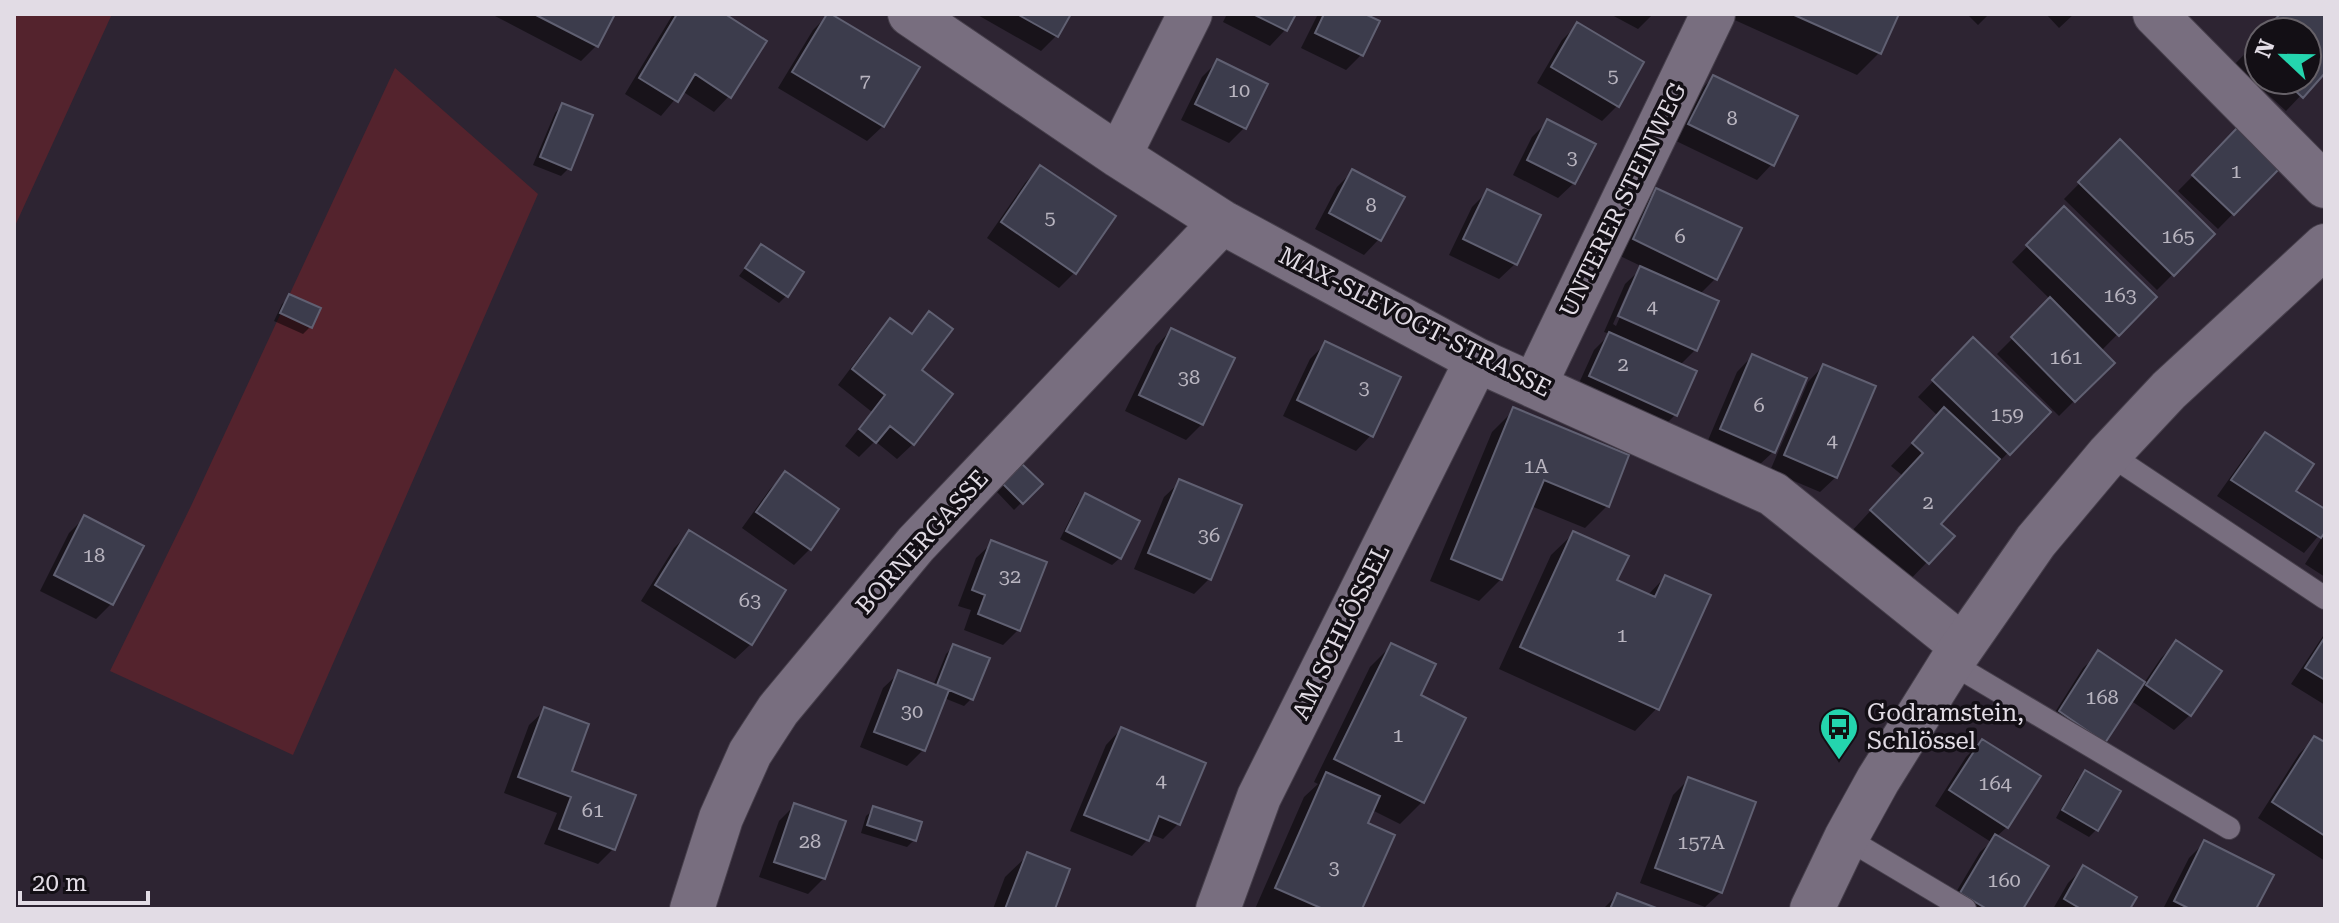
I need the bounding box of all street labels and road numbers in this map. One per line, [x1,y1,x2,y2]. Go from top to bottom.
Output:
street label: UNTERER STEINWEG [1554,78,1692,322]
street label: MAX-SLEVOGT-STRASSE [1274,241,1556,403]
street label: BORNERGASSE [850,464,994,620]
street label: AM SCHLÖSSEL [1286,539,1395,724]

